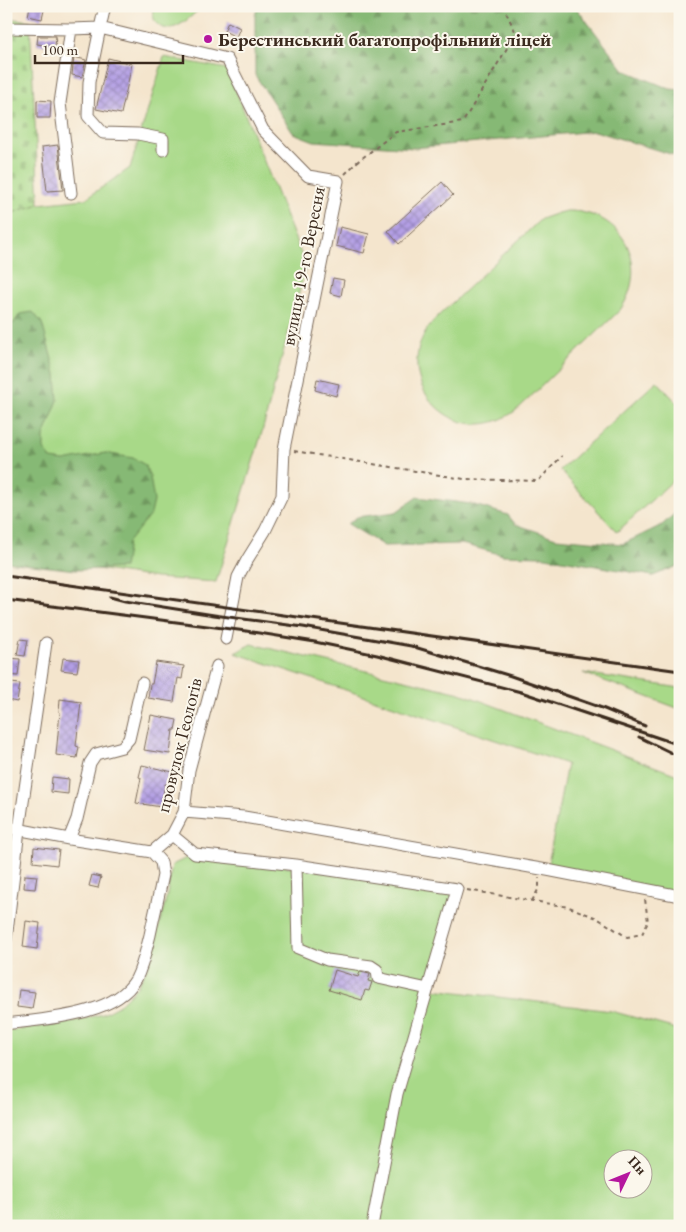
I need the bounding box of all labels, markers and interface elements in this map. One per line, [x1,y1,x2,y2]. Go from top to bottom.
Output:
place label: Берестинський багатопрофільний ліцей [218,27,551,52]
scale bar [35,32,182,64]
marker: Берестинський багатопрофільний ліцей [202,33,214,45]
text: 100 m [42,40,79,59]
street label: вулиця 19-го Вересня [275,184,331,348]
street label: провулок Геологів [150,675,208,815]
north arrow [604,1150,654,1200]
text: Пн [624,1152,651,1178]

